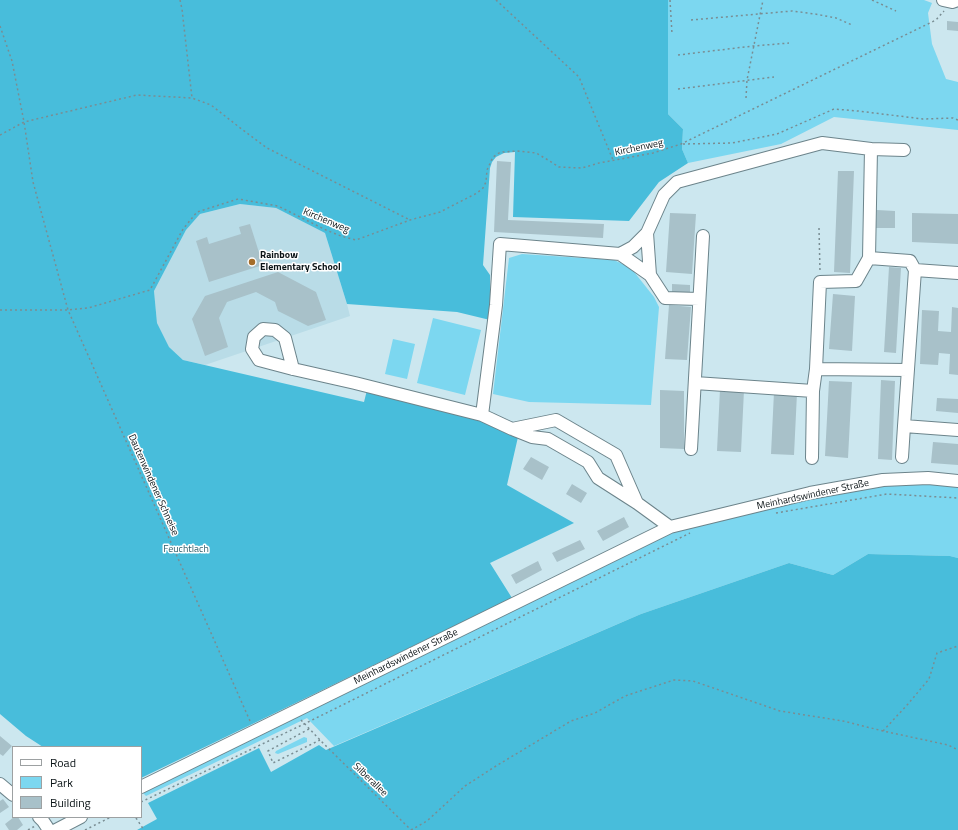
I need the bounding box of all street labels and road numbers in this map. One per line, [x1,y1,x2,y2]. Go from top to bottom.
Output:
street label: Kirchenweg [614,137,664,159]
street label: Kirchenweg [301,206,351,236]
street label: Dautenwindener Schneise [125,432,181,538]
street label: Meinhardswindener Straße [756,477,870,513]
street label: Meinhardswindener Straße [352,627,460,687]
street label: Silberallee [350,761,390,799]

